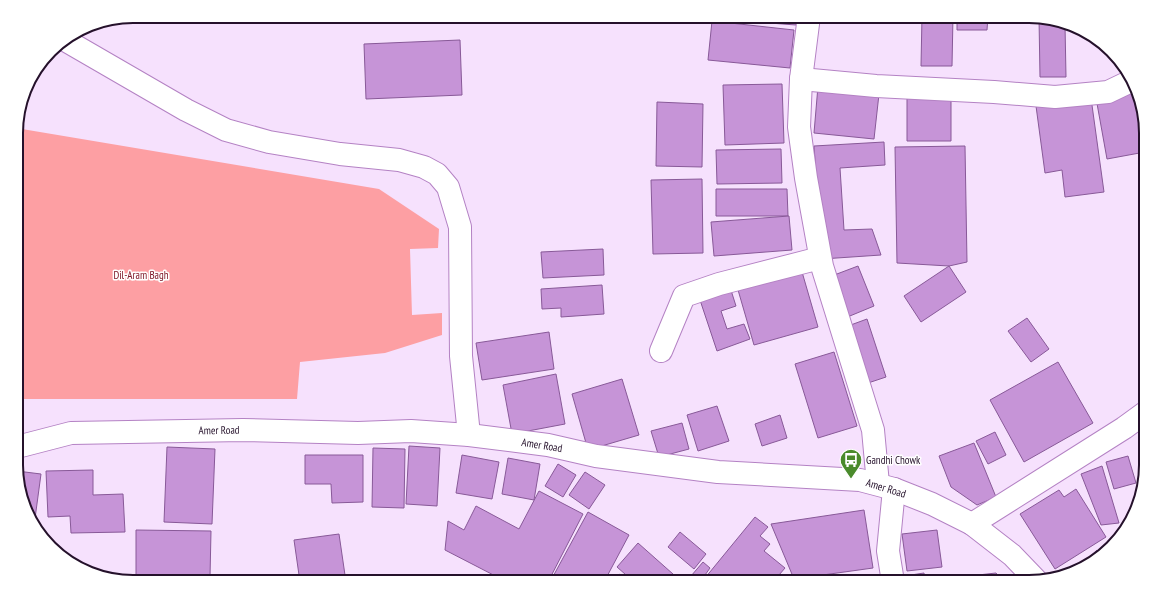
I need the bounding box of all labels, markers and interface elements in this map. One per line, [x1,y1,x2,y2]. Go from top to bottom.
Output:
park label: Dil-Aram Bagh [113,268,169,282]
street label: Amer Road [198,423,240,437]
street label: Amer Road [521,435,564,455]
bus stop icon: Gandhi Chowk [838,447,864,480]
place label: Gandhi Chowk [866,453,921,467]
street label: Amer Road [864,475,908,501]

